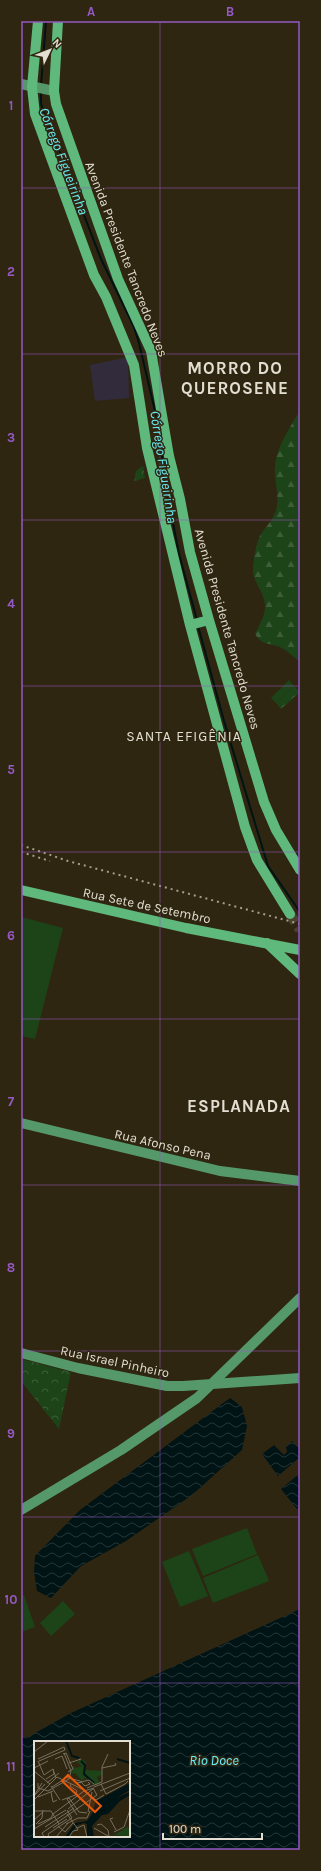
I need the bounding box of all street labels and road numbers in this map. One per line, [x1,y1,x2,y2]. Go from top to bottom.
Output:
street label: Avenida Presidente Tancredo Neves [82,159,171,359]
street label: Avenida Presidente Tancredo Neves [192,527,263,731]
street label: Rua Sete de Setembro [82,885,212,926]
street label: Rua Afonso Pena [113,1126,213,1163]
street label: Rua Israel Pinheiro [59,1343,171,1380]

